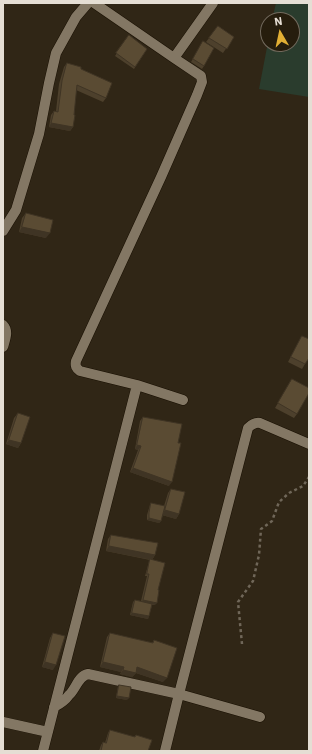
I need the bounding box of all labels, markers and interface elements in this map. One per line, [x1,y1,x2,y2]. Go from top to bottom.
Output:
north arrow [260,12,300,52]
text: N [273,14,283,29]

